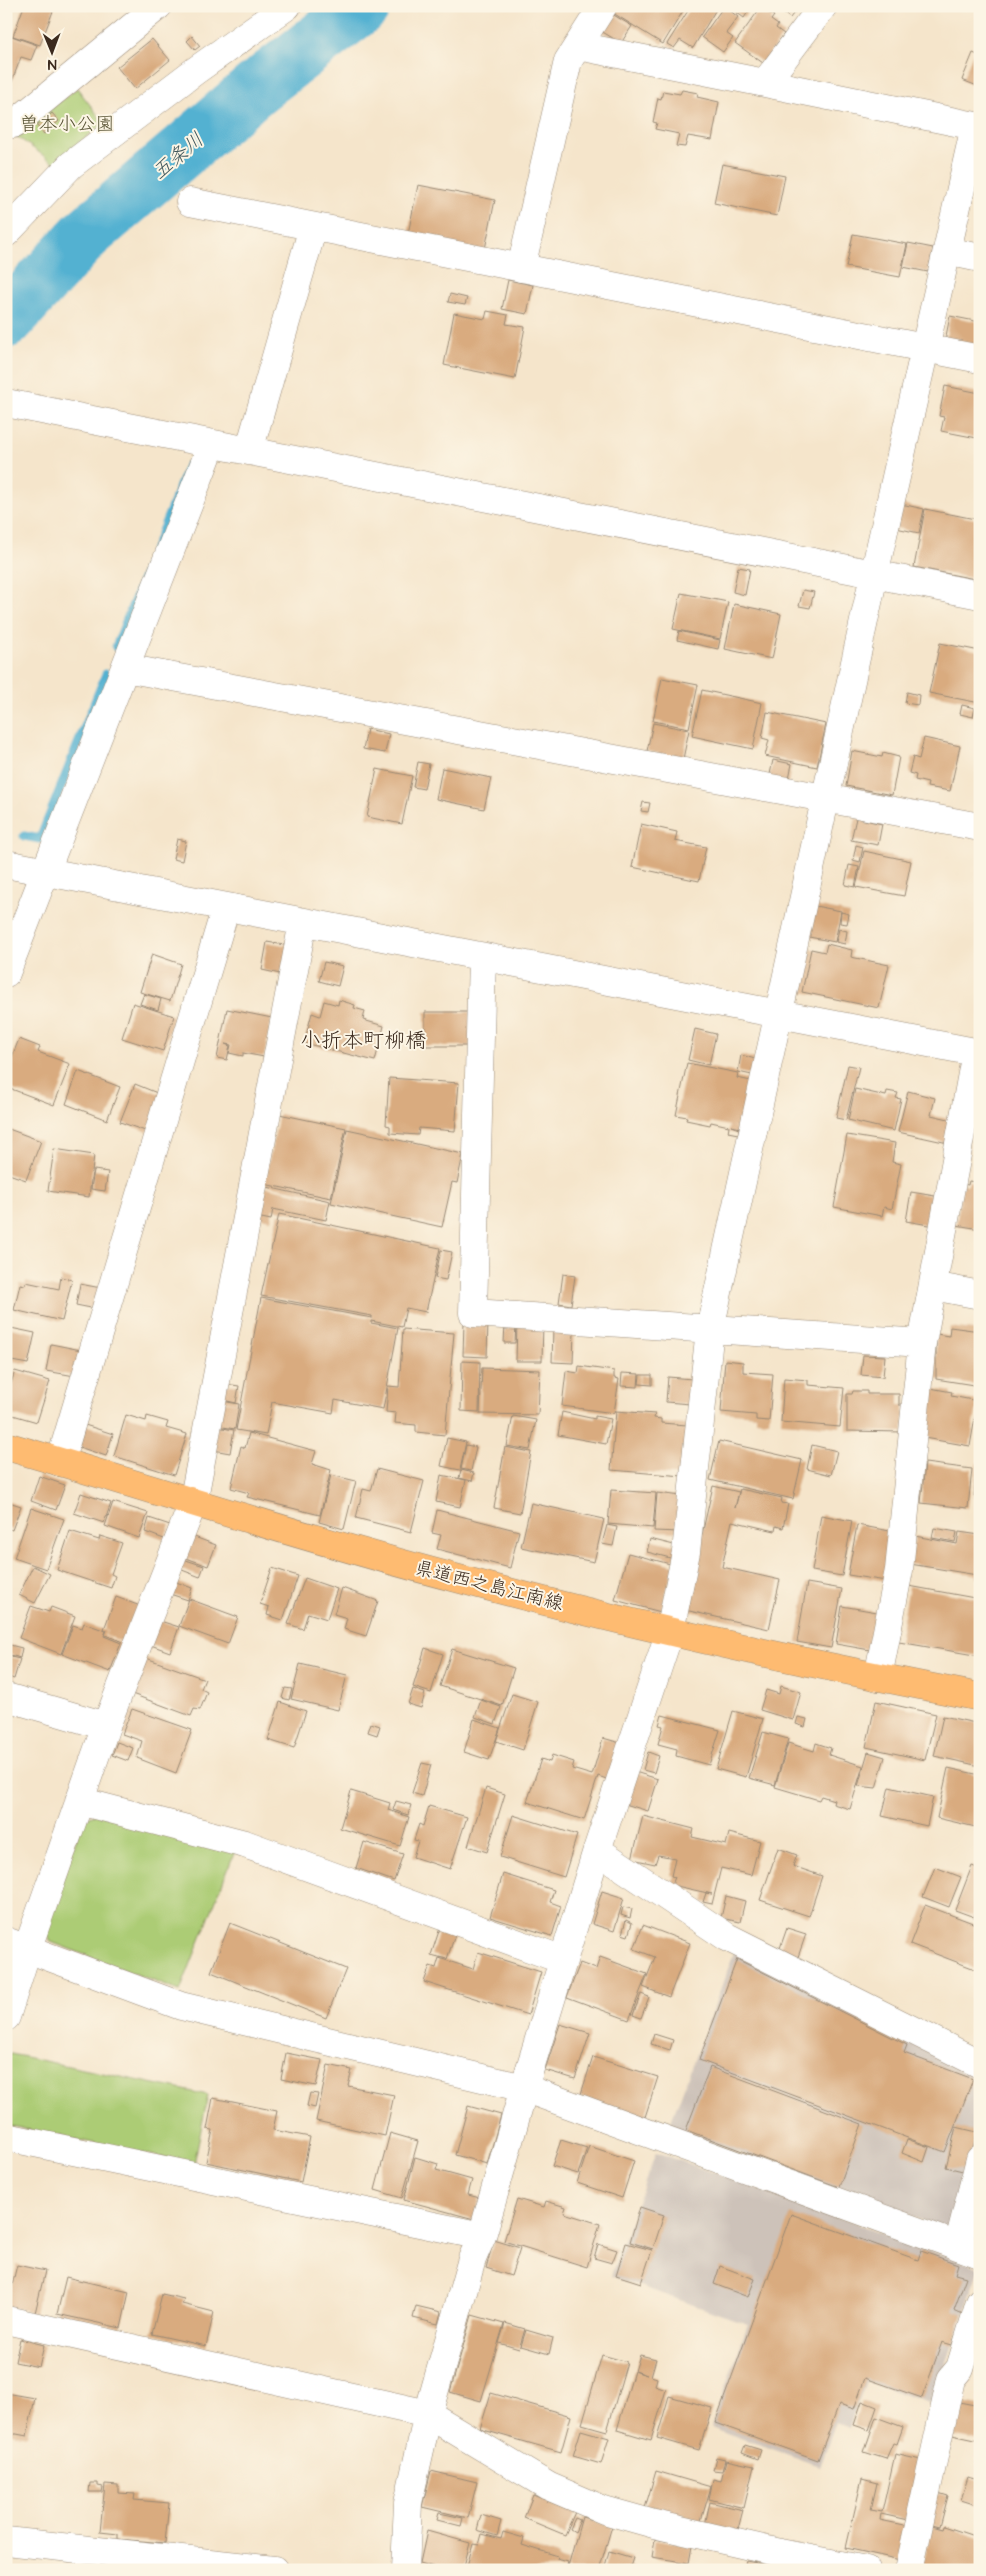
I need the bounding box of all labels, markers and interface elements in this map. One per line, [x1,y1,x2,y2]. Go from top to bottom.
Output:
north arrow [28,28,78,78]
text: N [47,54,57,74]
park label: 曽本小公園 [19,111,115,138]
water label: 五条川 [146,126,210,186]
district label: 小折本町柳橋 [300,1026,426,1055]
street label: 県道西之島江南線 [412,1555,566,1617]

